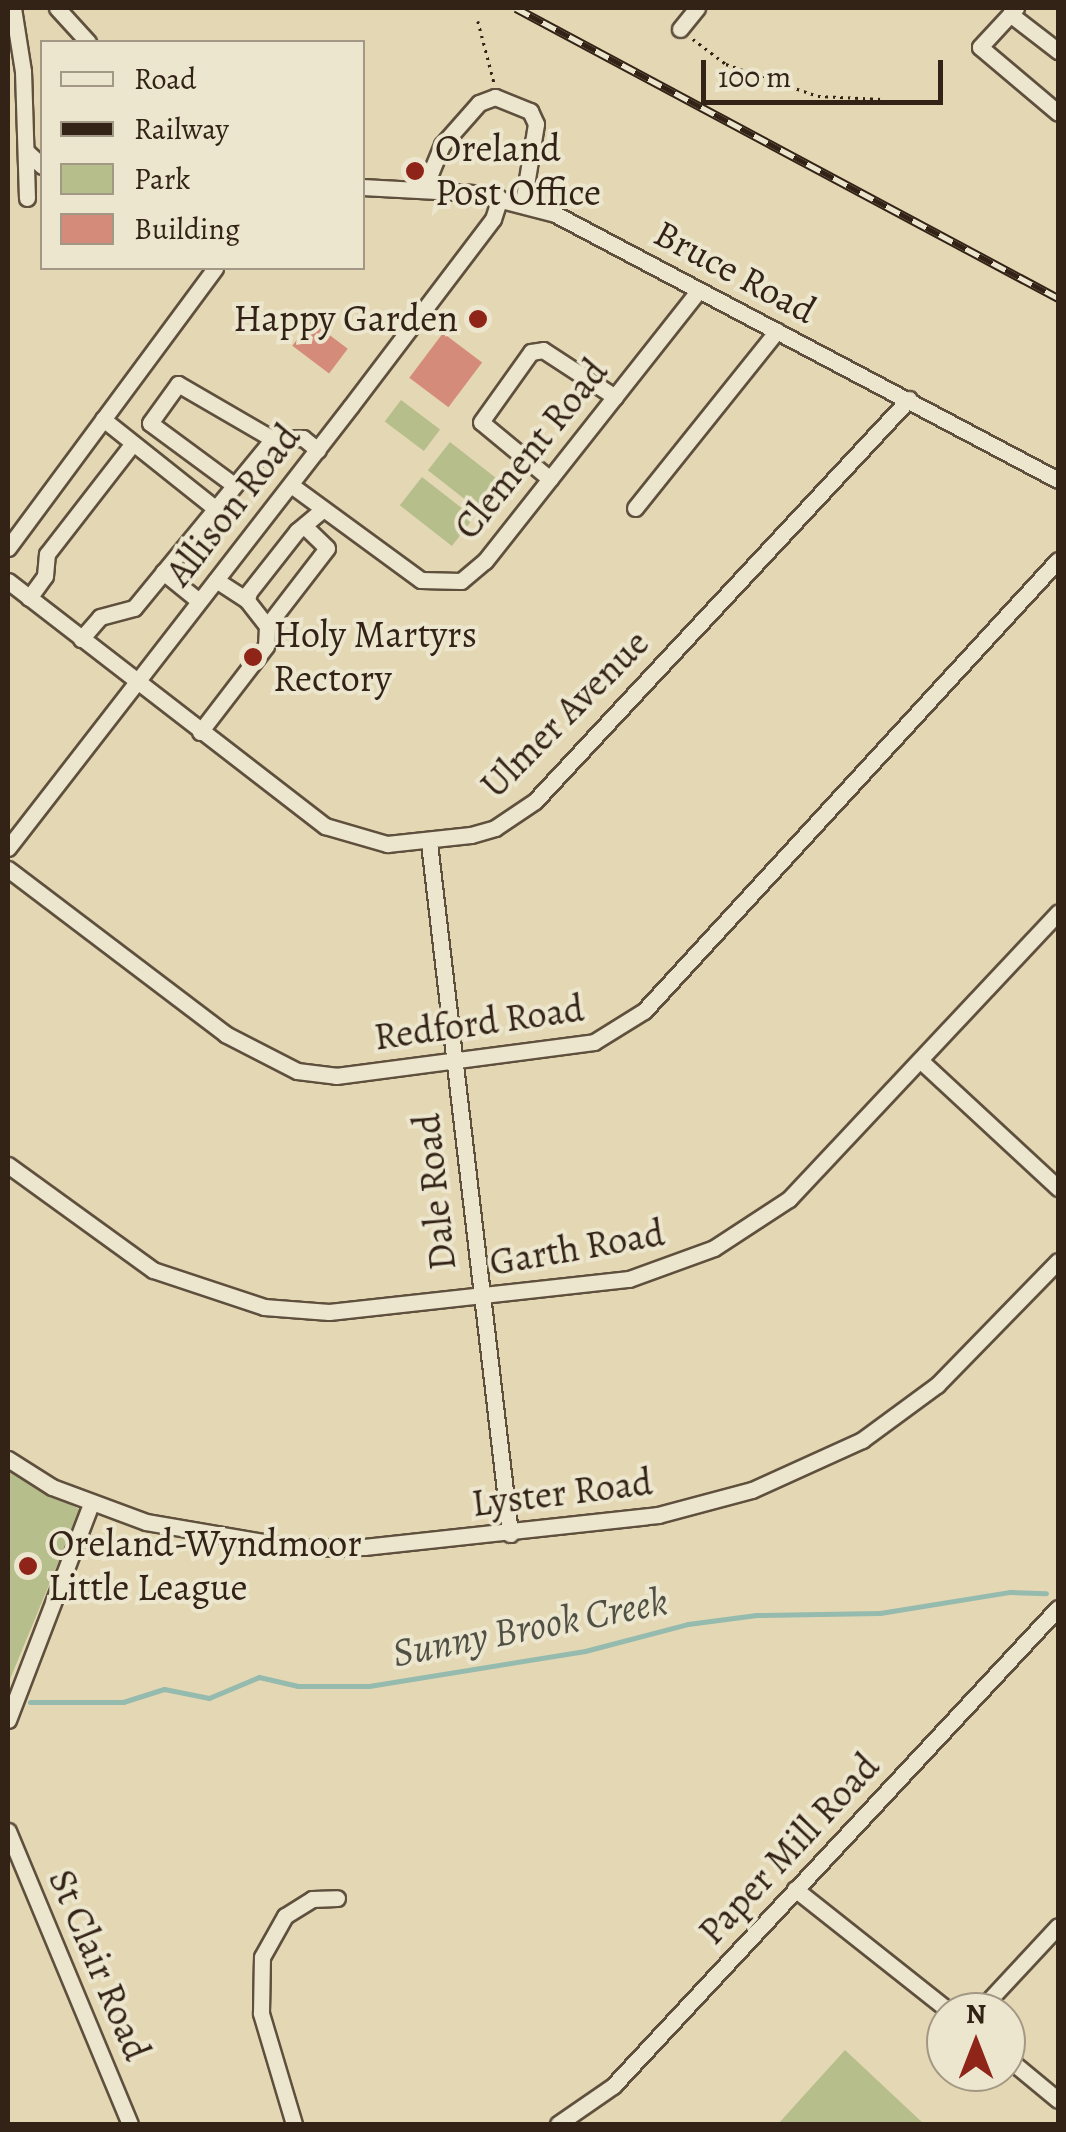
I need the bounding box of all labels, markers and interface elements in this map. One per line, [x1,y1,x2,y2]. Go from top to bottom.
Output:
legend [40,40,365,270]
scale bar [706,40,948,102]
text: 100 m [718,57,791,97]
text: Road [134,59,196,99]
text: Railway [134,109,229,149]
place label: Oreland Post Office [435,126,601,215]
text: Park [134,159,190,199]
marker: Oreland Post Office [404,160,426,182]
text: Building [134,209,240,249]
street label: Bruce Road [646,210,824,334]
place label: Happy Garden [233,296,458,342]
marker: Happy Garden [467,308,489,330]
street label: Clement Road [444,350,618,548]
street label: Allison Road [156,415,310,595]
place label: Holy Martyrs Rectory [273,612,477,702]
street label: Ulmer Avenue [471,620,659,808]
marker: Holy Martyrs Rectory [242,646,264,668]
street label: Redford Road [371,986,587,1060]
street label: Dale Road [404,1111,466,1273]
street label: Garth Road [486,1210,668,1286]
street label: Lyster Road [469,1459,655,1527]
place label: Oreland-Wyndmoor Little League [48,1521,362,1610]
marker: Oreland-Wyndmoor Little League [17,1555,39,1577]
water label: Sunny Brook Creek [388,1577,672,1677]
street label: Paper Mill Road [689,1744,889,1954]
street label: St Clair Road [38,1863,160,2067]
north arrow [926,1992,1026,2092]
text: N [966,1995,986,2033]

